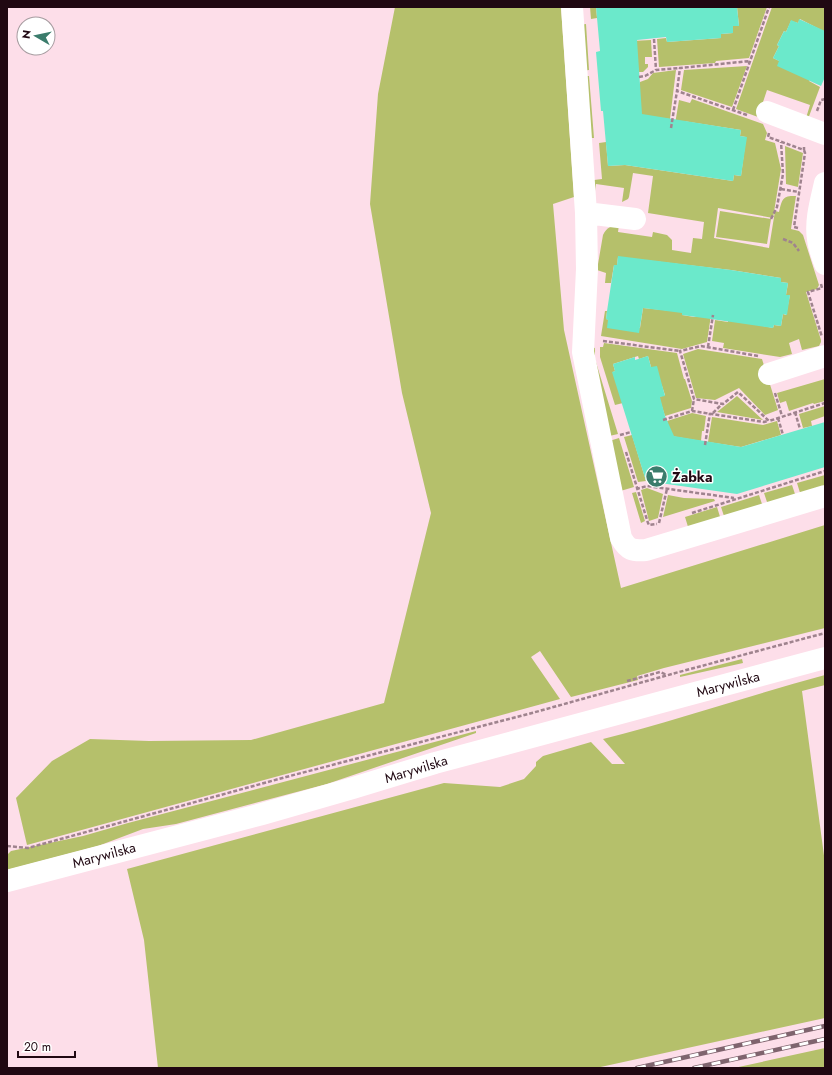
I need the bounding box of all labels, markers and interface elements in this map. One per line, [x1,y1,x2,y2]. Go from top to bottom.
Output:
north arrow [16,16,56,56]
text: N [18,29,35,40]
supermarket icon: Żabka [644,464,670,490]
place label: Żabka [672,467,713,487]
street label: Marywilska [694,666,762,702]
street label: Marywilska [382,750,450,788]
street label: Marywilska [70,837,138,873]
scale bar [18,1033,75,1059]
text: 20 m [24,1038,51,1056]

